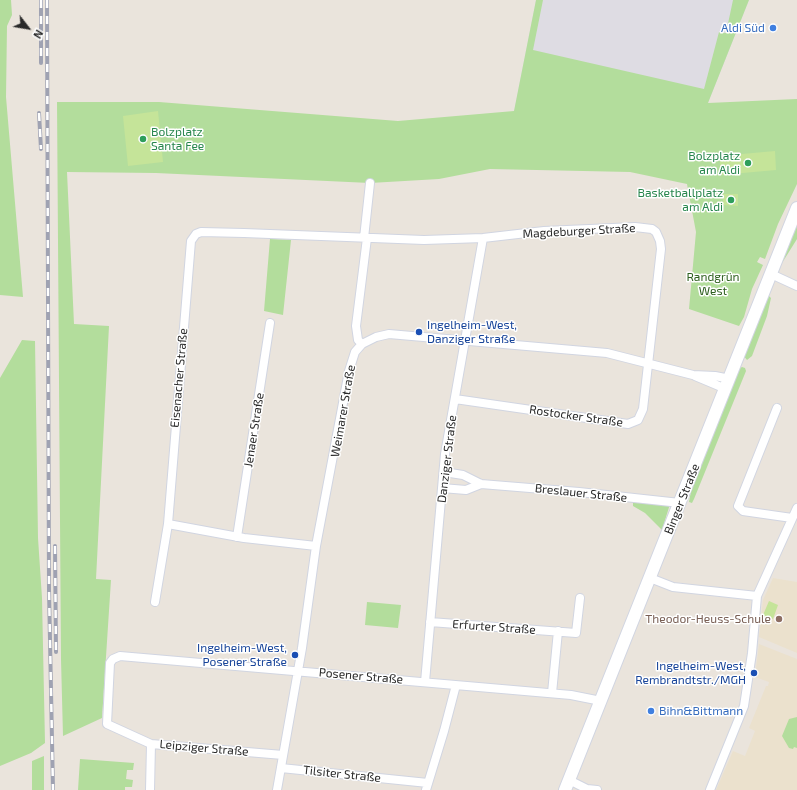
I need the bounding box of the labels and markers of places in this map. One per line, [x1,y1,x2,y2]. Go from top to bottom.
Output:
place label: Aldi Süd [721,21,765,35]
marker: Aldi Süd [768,23,778,33]
place label: Bolzplatz Santa Fee [151,125,204,153]
marker: Bolzplatz Santa Fee [138,134,148,144]
place label: Bolzplatz am Aldi [688,149,740,177]
marker: Bolzplatz am Aldi [743,158,753,168]
place label: Basketballplatz am Aldi [638,186,723,214]
marker: Basketballplatz am Aldi [726,195,736,205]
place label: Ingelheim-West, Danziger Straße [427,318,517,346]
marker: Ingelheim-West, Danziger Straße [414,327,424,337]
place label: Theodor-Heuss-Schule [645,612,771,626]
marker: Theodor-Heuss-Schule [774,614,784,624]
place label: Ingelheim-West, Posener Straße [197,641,287,669]
marker: Ingelheim-West, Posener Straße [290,650,300,660]
place label: Ingelheim-West, Rembrandtstr./MGH [635,659,746,687]
marker: Ingelheim-West, Rembrandtstr./MGH [749,668,759,678]
place label: Bihn&Bittmann [659,704,743,718]
marker: Bihn&Bittmann [646,706,656,716]

